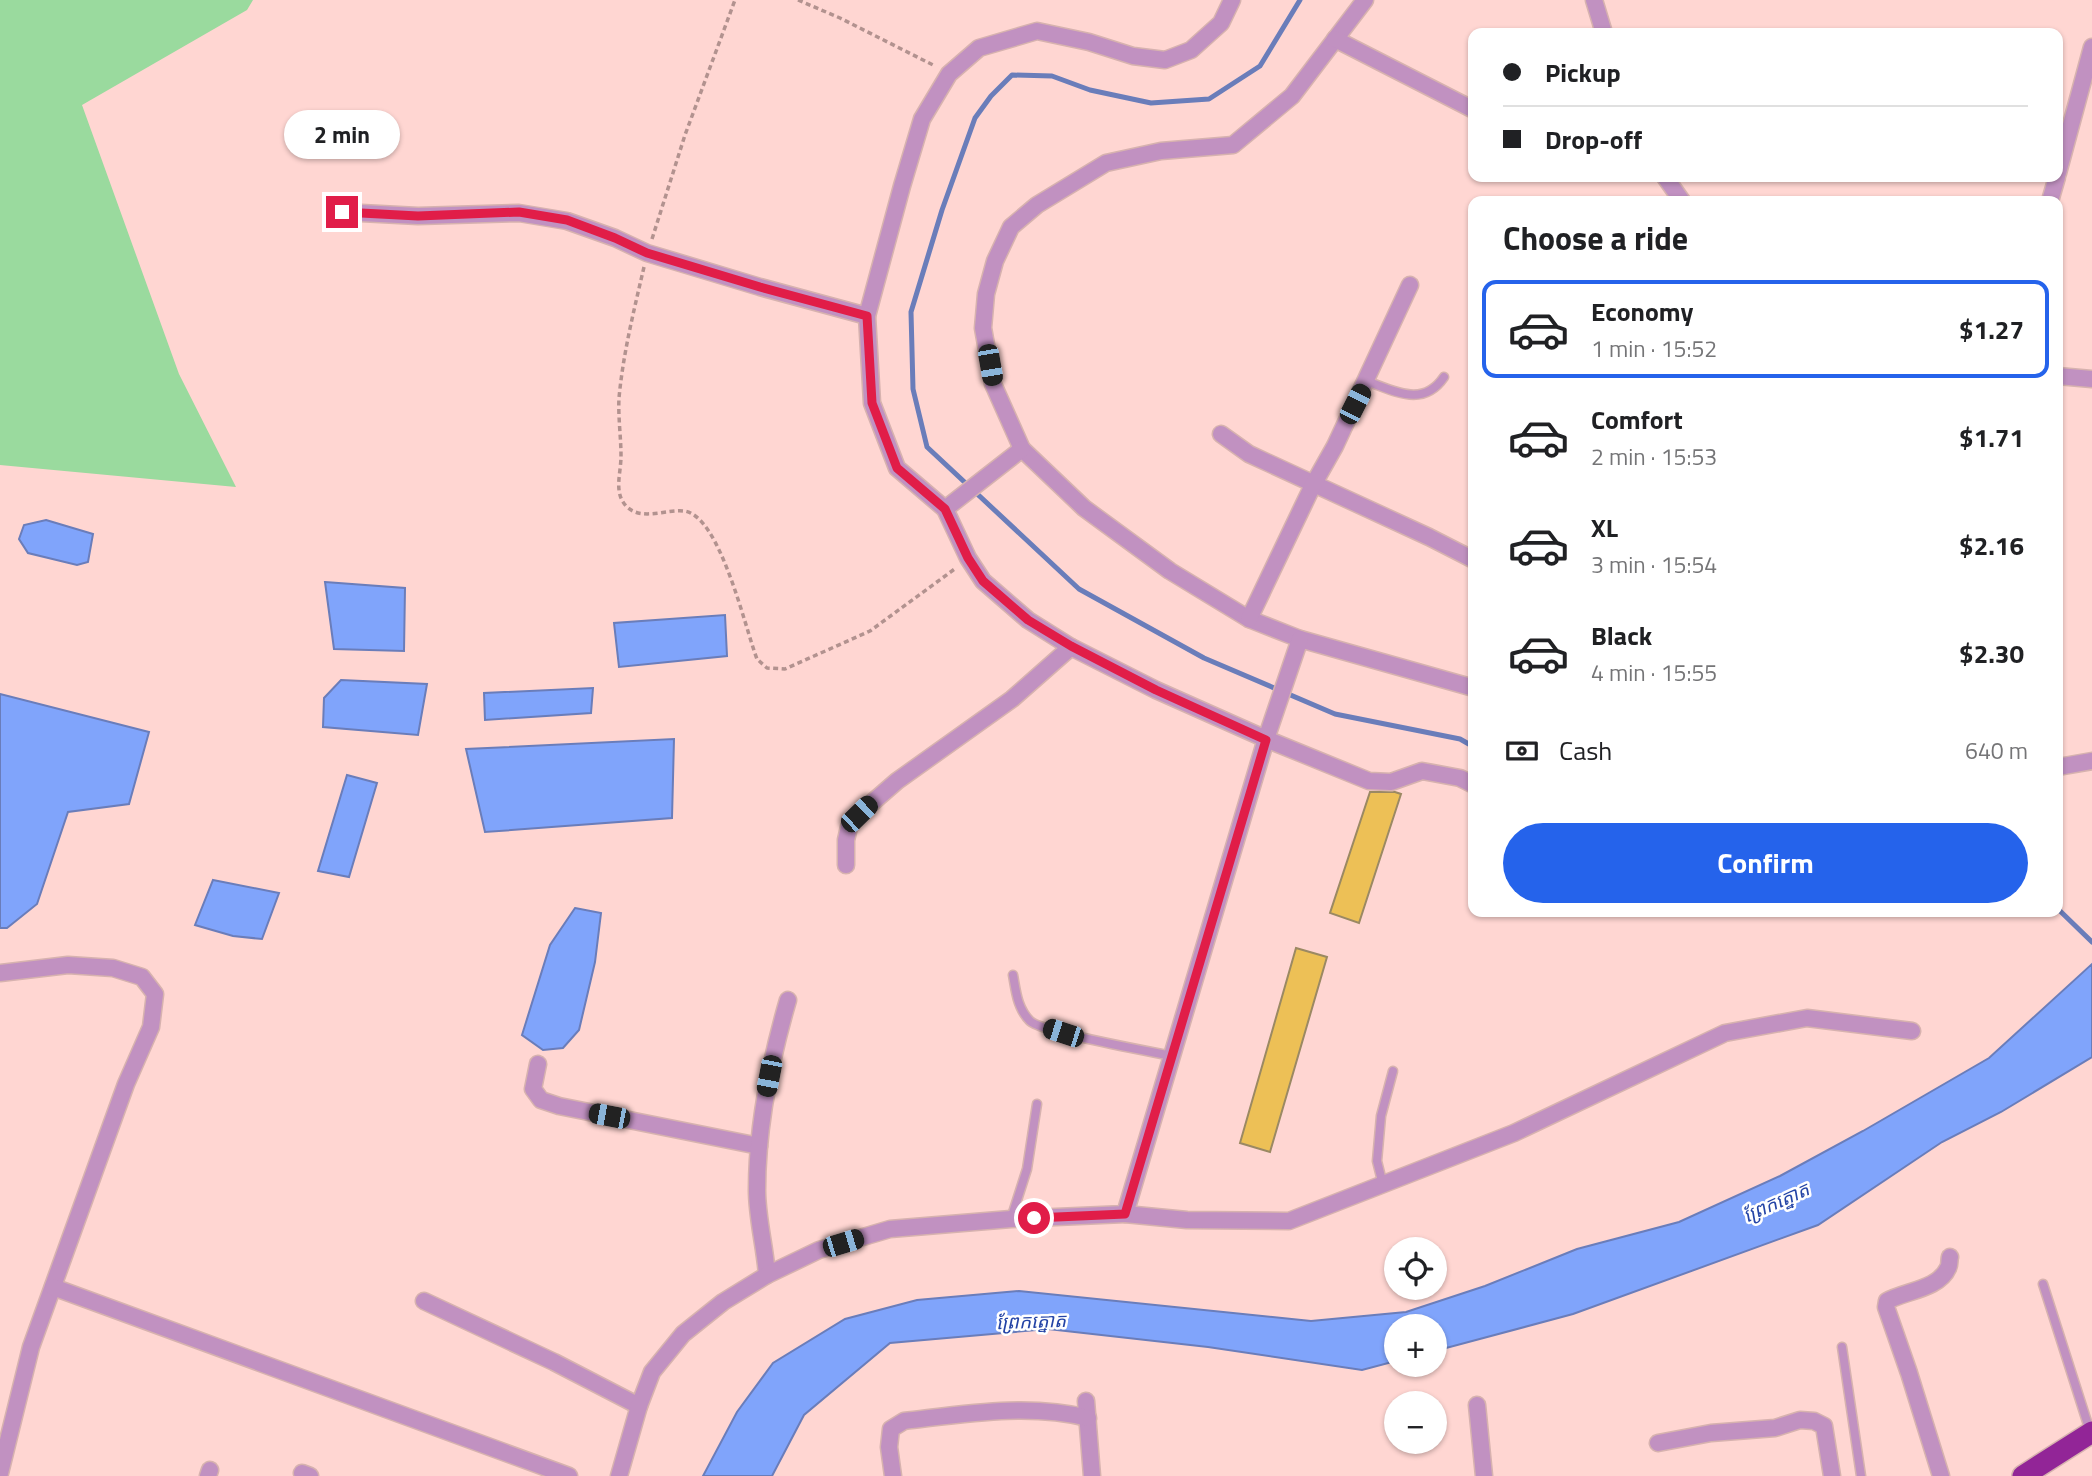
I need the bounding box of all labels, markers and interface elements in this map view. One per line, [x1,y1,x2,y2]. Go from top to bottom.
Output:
text: Pickup [1545,53,1621,92]
callout: 2 min [284,110,400,160]
text: 2 min [314,117,370,152]
text: Drop-off [1545,120,1642,159]
route end [326,196,358,228]
text: Choose a ride [1503,214,1688,262]
text: Economy [1591,292,1693,331]
icon: car [1507,298,1570,361]
text: $1.27 [1959,310,2024,349]
text: 1 min · 15:52 [1591,331,1717,366]
car [977,342,1004,388]
car [1337,381,1374,427]
text: Comfort [1591,400,1683,439]
icon: car [1507,406,1570,469]
text: $1.71 [1959,418,2024,457]
text: 2 min · 15:53 [1591,439,1717,474]
text: XL [1591,508,1618,547]
icon: car [1507,514,1570,577]
text: $2.16 [1959,526,2024,565]
text: 3 min · 15:54 [1591,547,1717,582]
text: Black [1591,616,1652,655]
icon: car [1507,622,1570,685]
text: $2.30 [1959,634,2024,673]
text: 4 min · 15:55 [1591,655,1717,690]
text: Cash [1559,731,1612,770]
icon: cash [1503,732,1541,770]
text: 640 m [1965,733,2028,768]
car [837,792,882,836]
button: Confirm [1503,823,2028,903]
car [1040,1017,1087,1049]
car [755,1053,784,1099]
car [587,1102,632,1130]
water label: ព្រែកត្នោត [1738,1174,1815,1229]
route start [1018,1202,1050,1234]
car [820,1227,867,1259]
map controls [1384,1237,1447,1454]
button: locate [1384,1237,1447,1300]
water label: ព្រែកត្នោត [995,1305,1067,1336]
button: + [1384,1314,1447,1377]
button: − [1384,1391,1447,1454]

